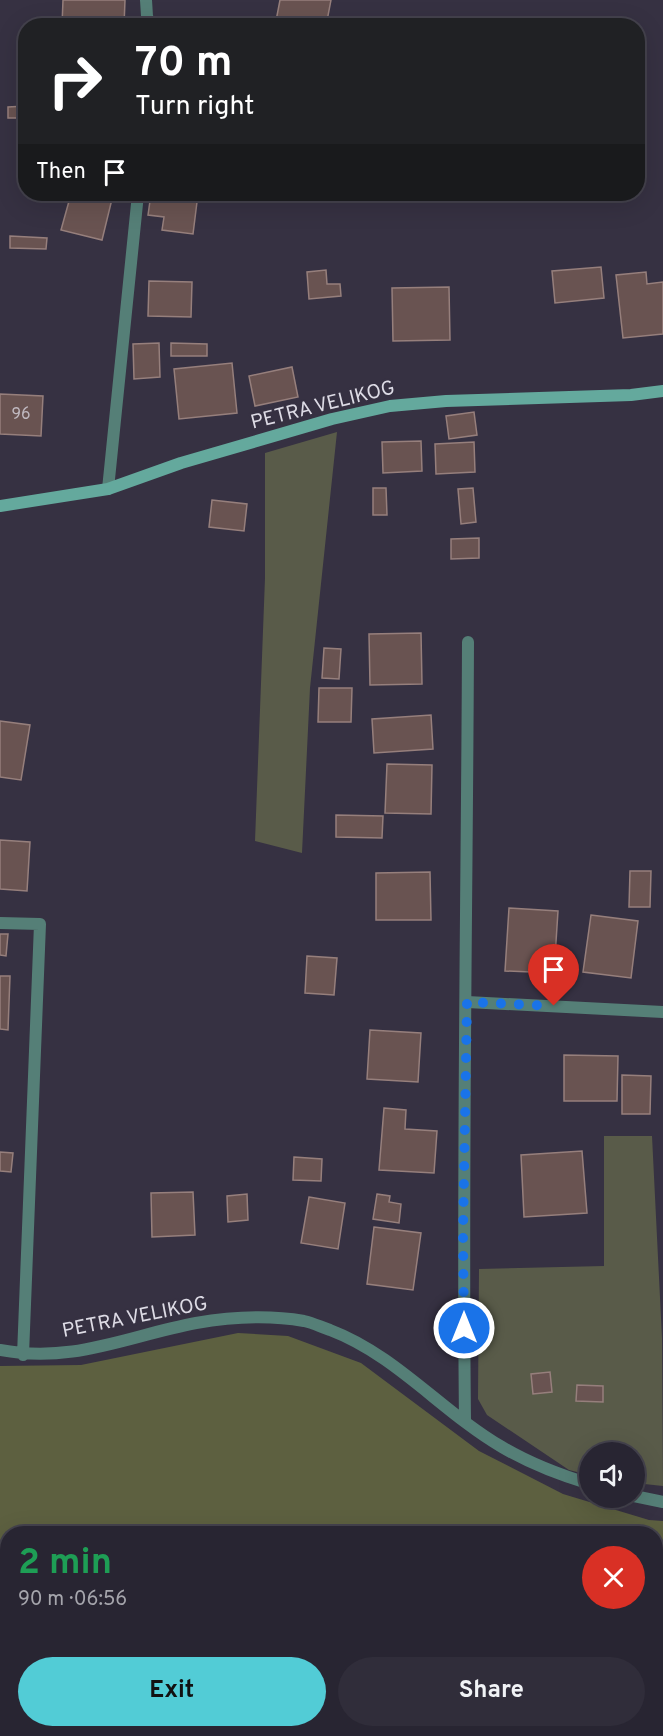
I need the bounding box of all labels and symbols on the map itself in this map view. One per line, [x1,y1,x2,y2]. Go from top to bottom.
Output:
street label: PETRA VELIKOG [248,376,398,436]
house number: 96 [11,405,31,425]
pin [528,944,579,1006]
street label: PETRA VELIKOG [60,1291,210,1345]
position arrow [432,1296,496,1360]

